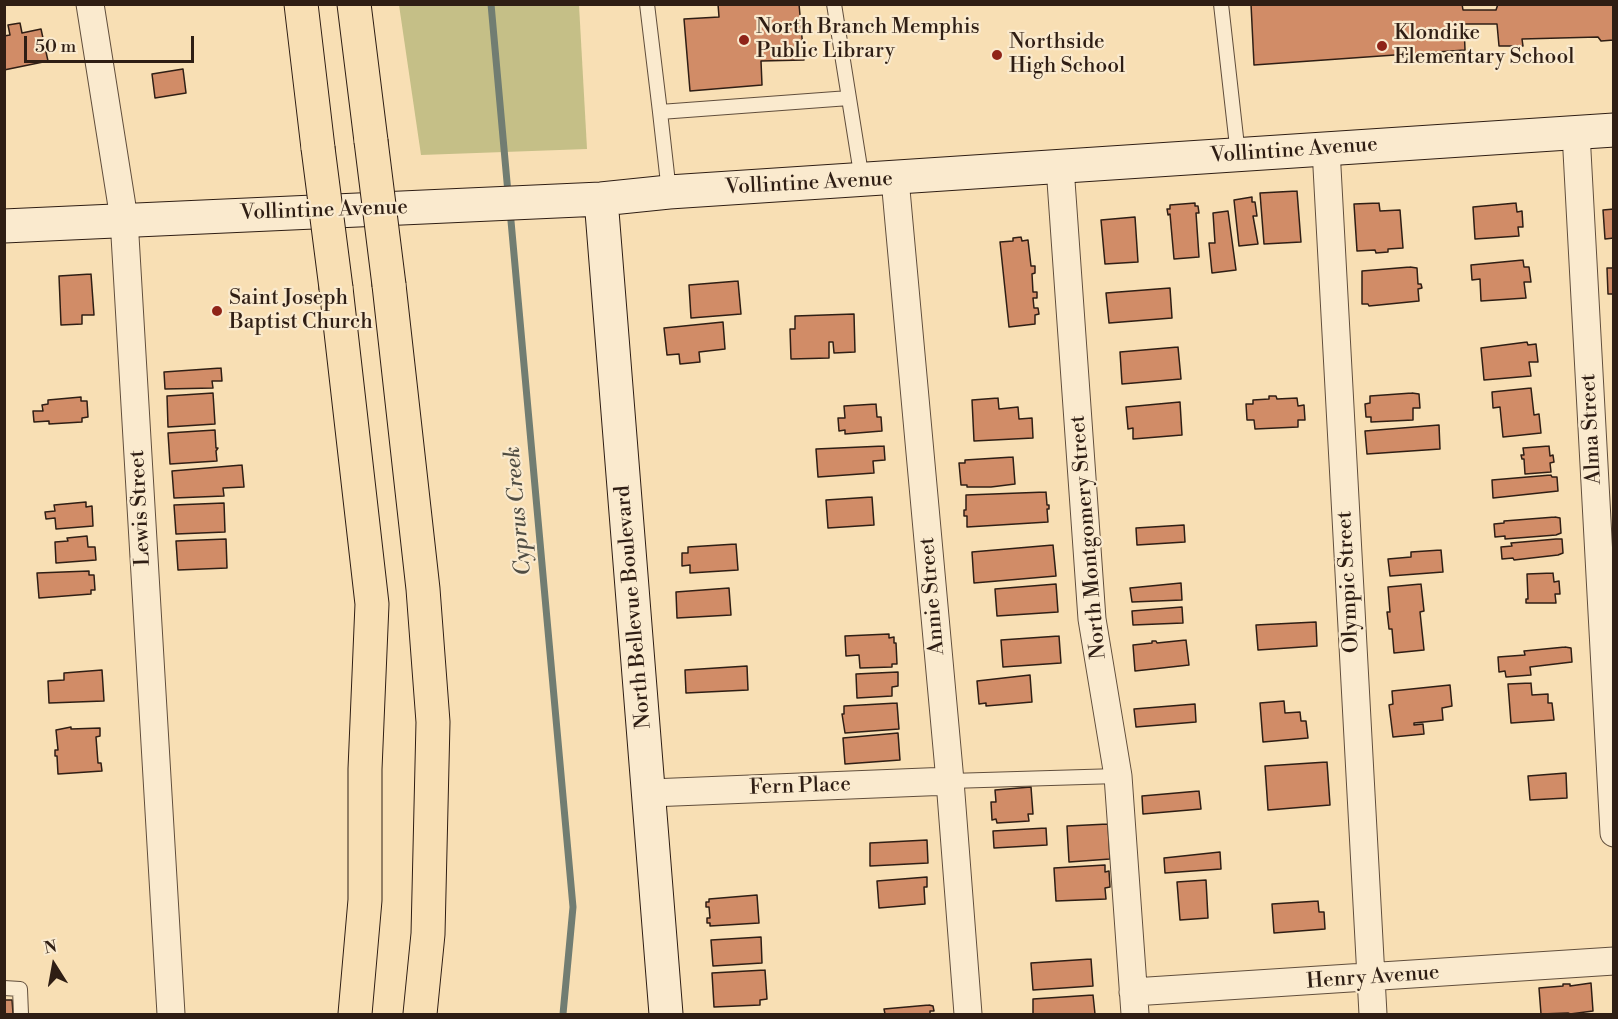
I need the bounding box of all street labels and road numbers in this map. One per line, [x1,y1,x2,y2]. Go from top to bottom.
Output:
street label: Vollintine Avenue [1209,133,1379,169]
street label: Vollintine Avenue [725,167,893,201]
street label: Vollintine Avenue [240,195,408,227]
street label: Alma Street [1577,373,1607,485]
street label: North Montgomery Street [1066,414,1112,660]
street label: Lewis Street [125,449,157,567]
street label: North Bellevue Boulevard [611,484,657,730]
street label: Olympic Street [1333,510,1365,654]
street label: Annie Street [915,536,951,656]
street label: Fern Place [749,773,851,801]
street label: Henry Avenue [1306,961,1440,995]

